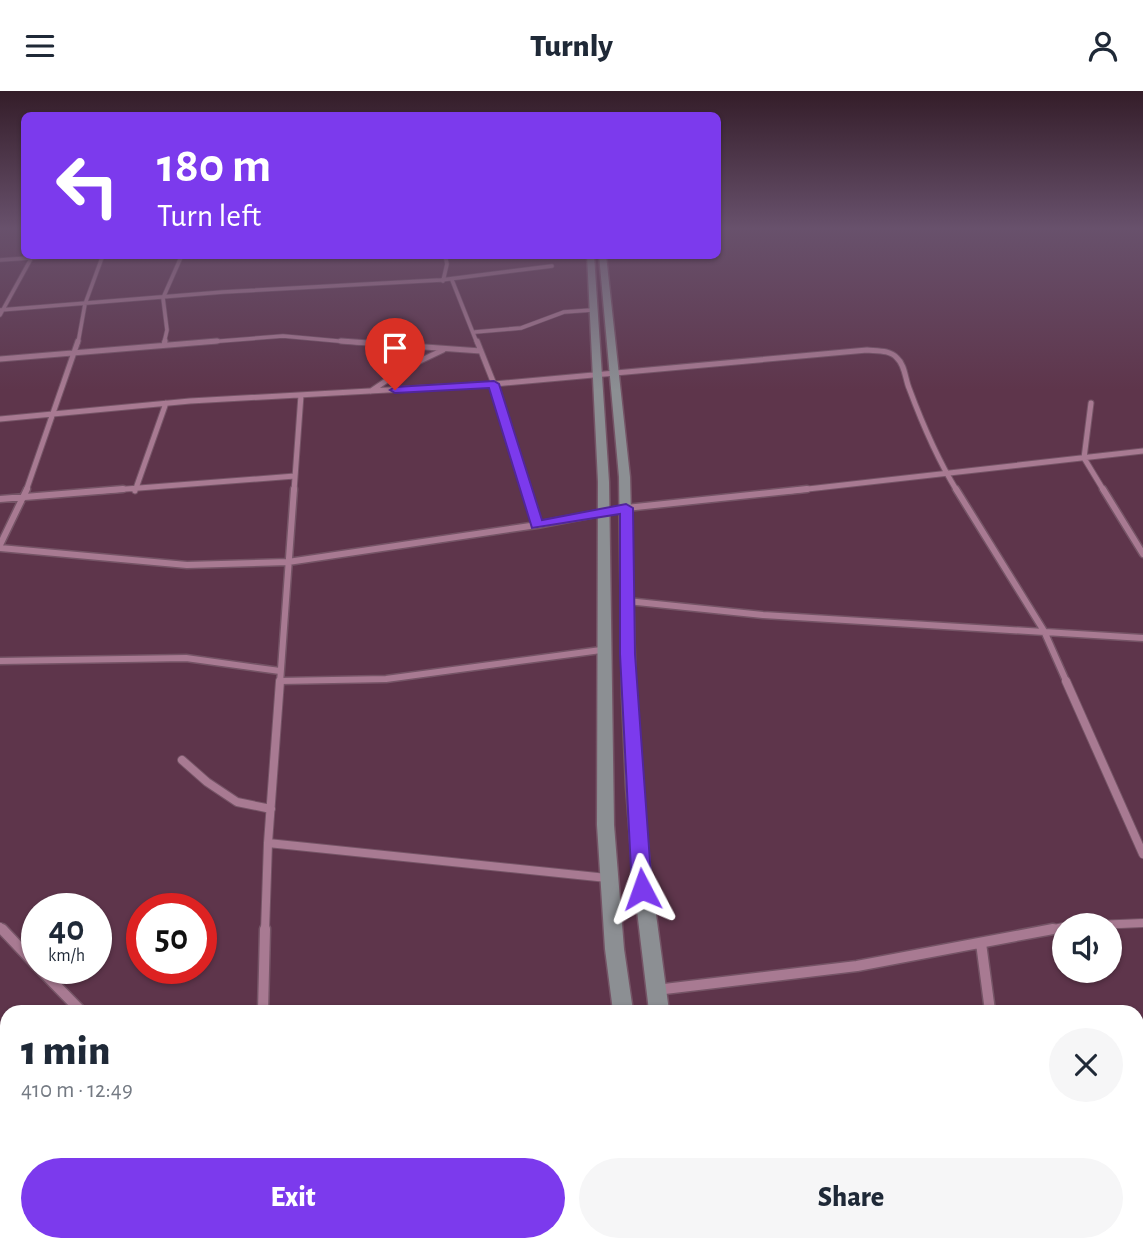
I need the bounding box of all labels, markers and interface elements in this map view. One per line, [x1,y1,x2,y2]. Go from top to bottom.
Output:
icon: menu [21,27,59,65]
icon: person [1084,27,1122,65]
text: Turnly [530,30,613,62]
icon: left [42,140,133,231]
text: 180 m [157,142,271,191]
text: Turn left [157,200,261,232]
pin [365,318,425,390]
icon: arrive [376,329,414,367]
position arrow [605,852,679,926]
speed limit sign: 50 [126,893,217,984]
text: 40 [49,912,84,947]
map controls [1052,913,1122,983]
button: sound [1052,913,1122,983]
text: km/h [48,947,85,965]
button: close [1049,1028,1123,1102]
text: 1 min [21,1030,110,1072]
text: 410 m · 12:49 [21,1079,133,1102]
button: Exit [21,1158,565,1238]
button: Share [579,1158,1123,1238]

